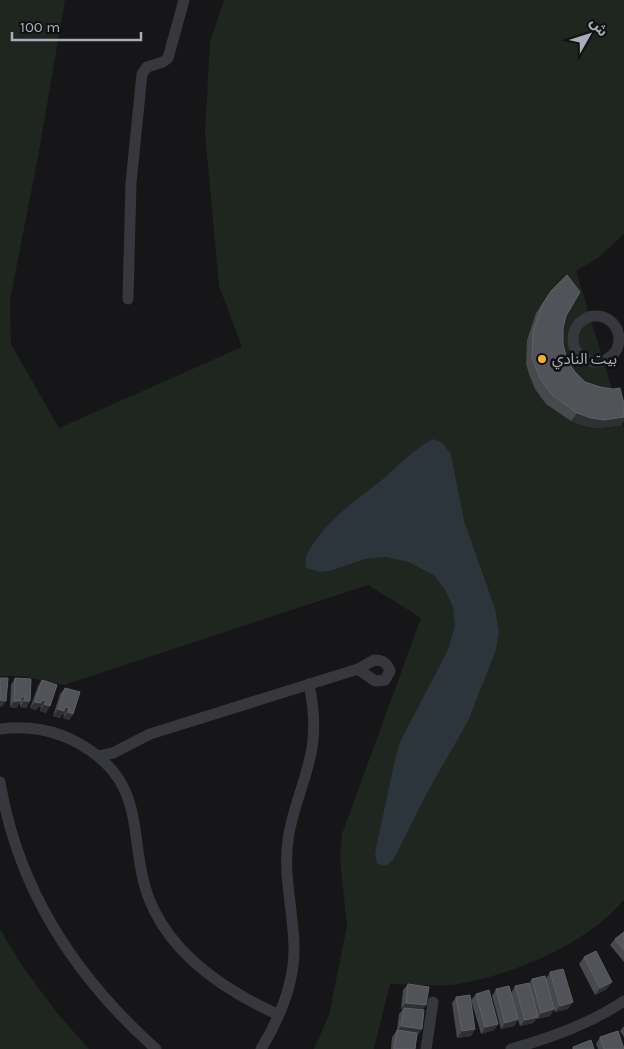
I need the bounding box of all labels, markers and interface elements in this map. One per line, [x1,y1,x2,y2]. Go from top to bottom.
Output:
scale bar [12,10,141,42]
north arrow [564,10,614,60]
text: ش [586,14,611,40]
text: 100 m [20,18,60,36]
place label: بيت النادي [552,350,617,370]
marker: بيت النادي [536,353,548,365]

